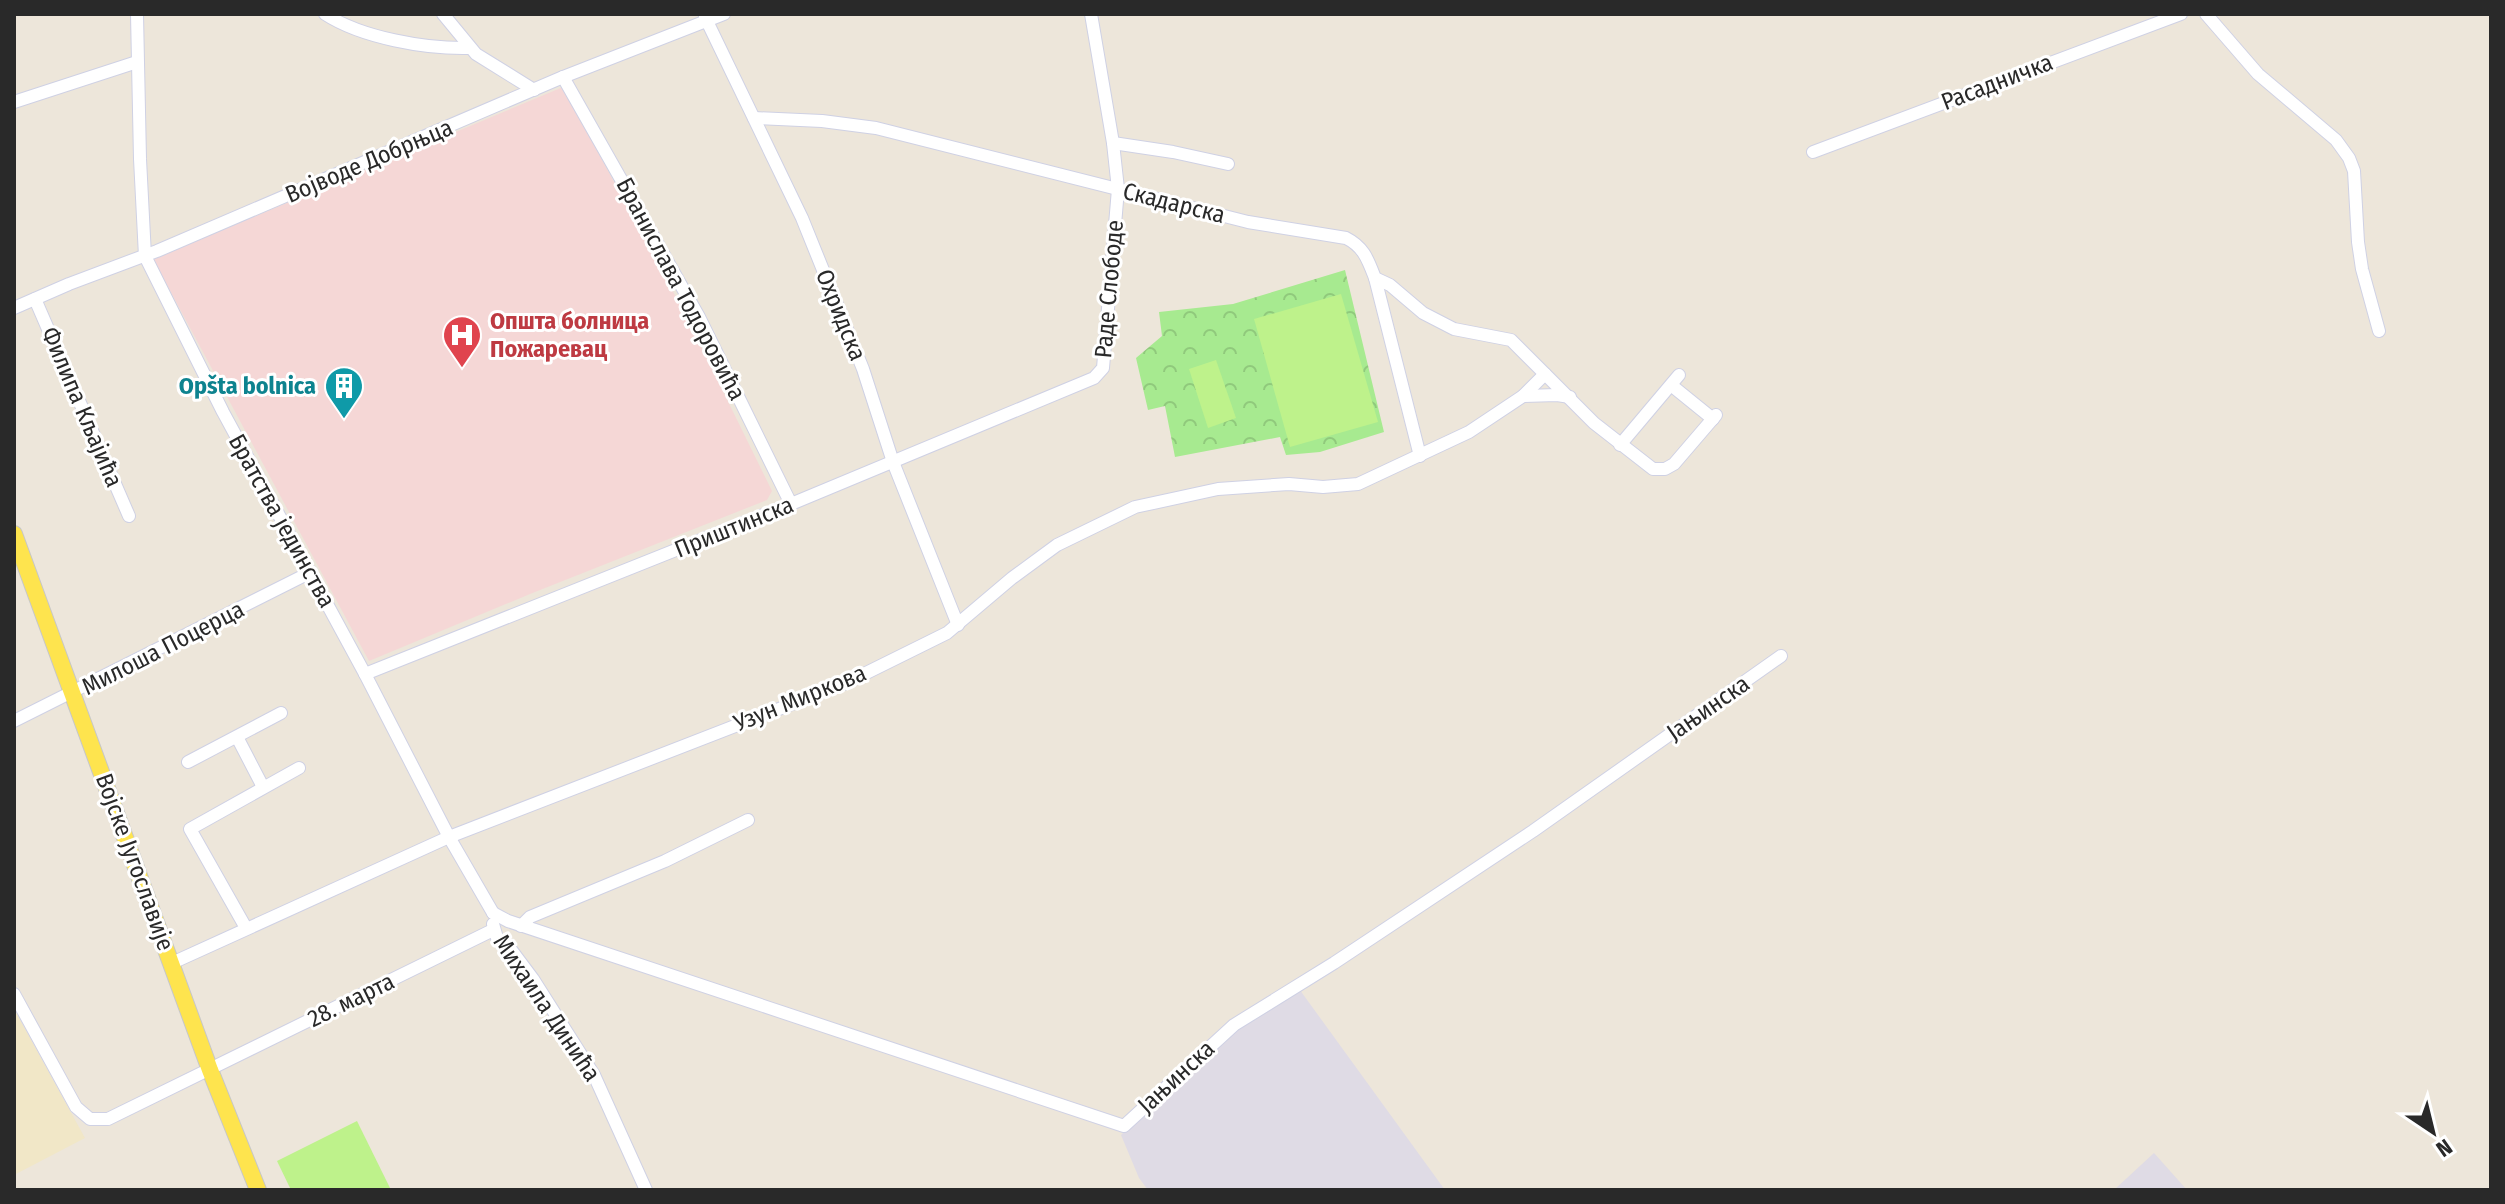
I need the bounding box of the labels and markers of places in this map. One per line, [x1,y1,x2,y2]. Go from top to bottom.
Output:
place label: Општа болница Пожаревац [490,307,649,363]
hospital icon: Општа болница Пожаревац [441,314,483,369]
building icon: Opšta bolnica [323,365,365,420]
place label: Opšta bolnica [179,372,316,400]

